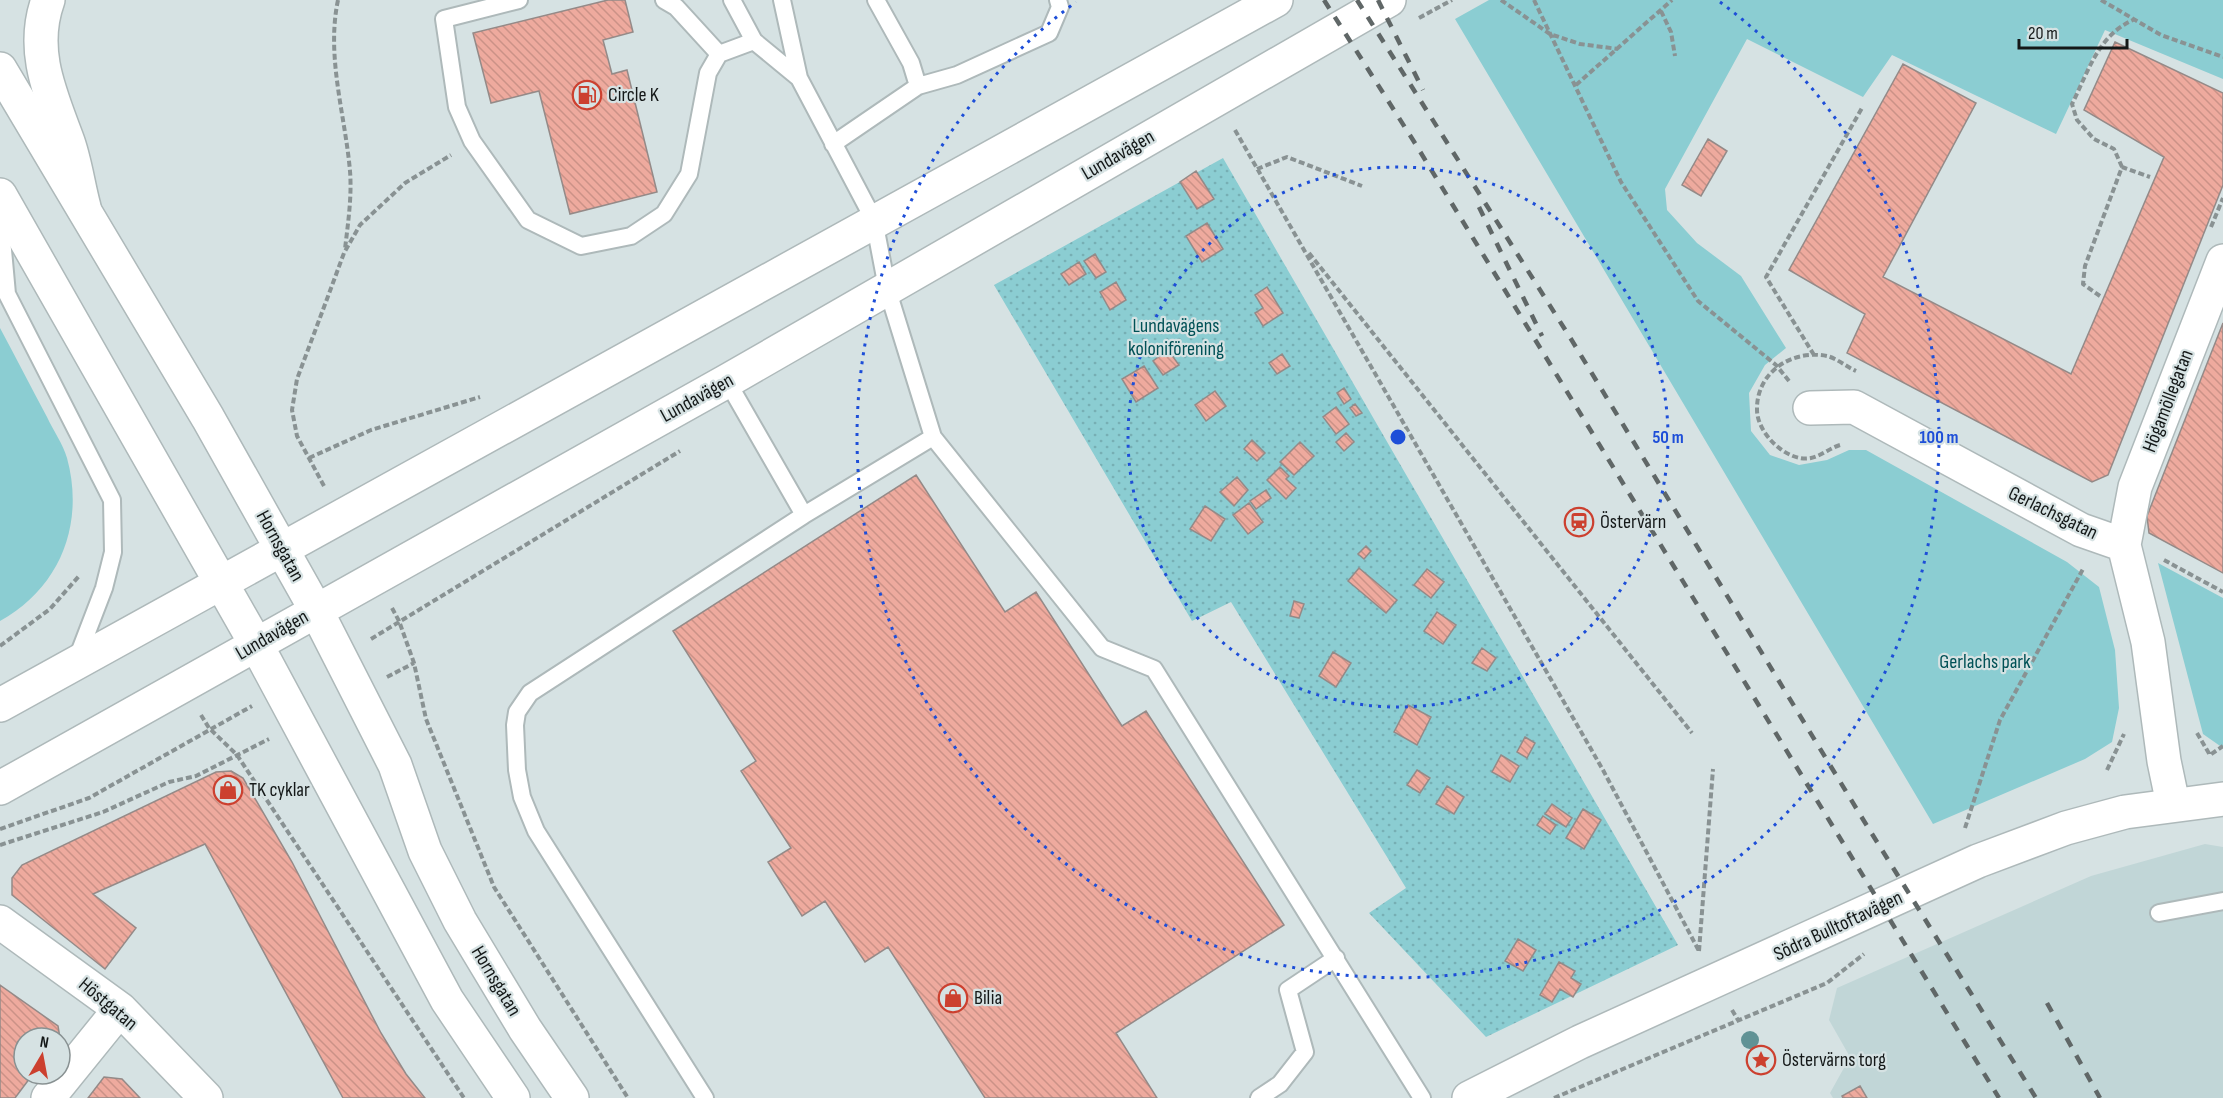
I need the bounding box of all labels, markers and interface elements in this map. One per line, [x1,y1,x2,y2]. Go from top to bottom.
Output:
scale bar [2019,12,2127,50]
text: 20 m [2028,23,2058,44]
fuel station icon: Circle K [571,79,603,111]
place label: Circle K [608,83,659,107]
street label: Lundavägen [1077,125,1159,185]
park label: Lundavägens koloniförening [1128,314,1224,361]
street label: Högamöllegatan [2137,346,2199,456]
street label: Lundavägen [656,368,738,428]
centre of rings [1388,427,1408,447]
text: 50 m [1652,427,1684,448]
text: 100 m [1920,427,1959,448]
street label: Gerlachsgatan [2004,481,2102,545]
street label: Hornsgatan [251,506,309,586]
station icon: Östervärn [1563,506,1595,538]
place label: Östervärn [1600,510,1666,534]
street label: Lundavägen [231,605,313,665]
park label: Gerlachs park [1939,650,2031,674]
shop icon: TK cyklar [212,774,244,806]
place label: TK cyklar [249,778,310,802]
street label: Södra Bulltoftavägen [1770,886,1906,966]
street label: Hornsgatan [466,942,526,1020]
street label: Höstgatan [74,972,142,1036]
shop icon: Bilia [937,982,969,1014]
place label: Bilia [974,986,1002,1010]
north arrow [12,1026,72,1086]
text: N [38,1033,50,1053]
place icon: Östervärns torg [1745,1044,1777,1076]
place label: Östervärns torg [1782,1048,1886,1072]

